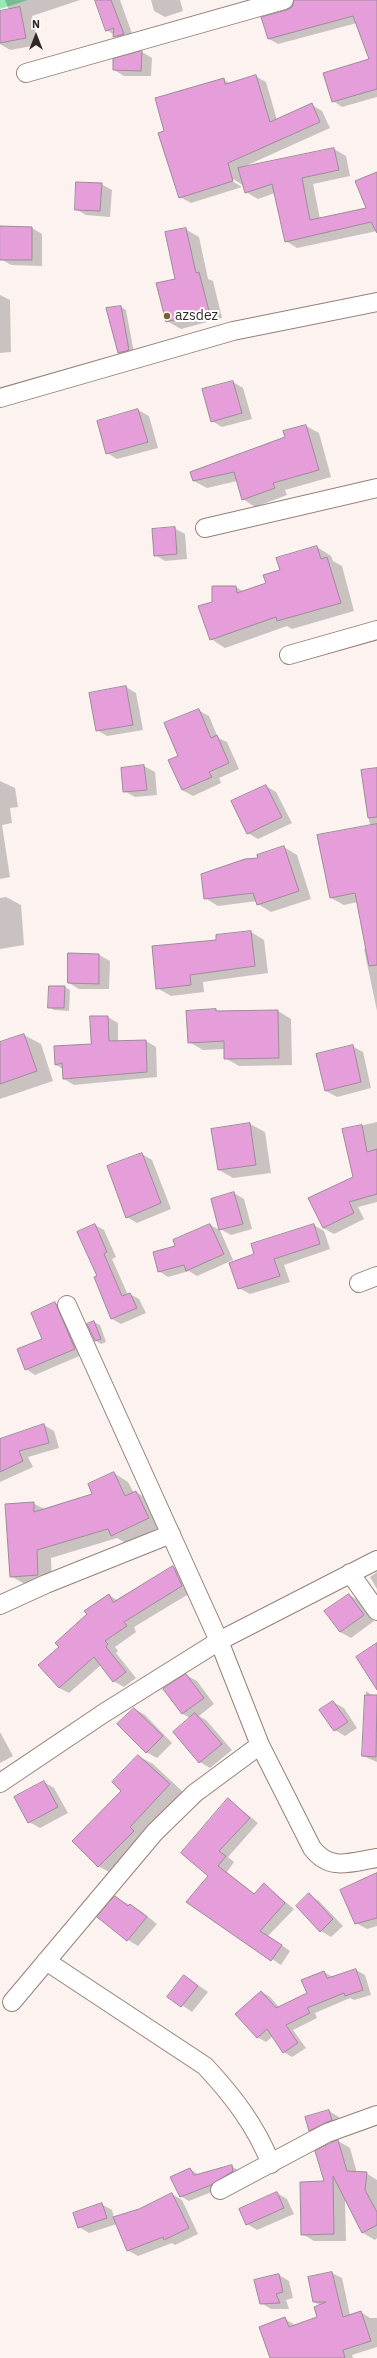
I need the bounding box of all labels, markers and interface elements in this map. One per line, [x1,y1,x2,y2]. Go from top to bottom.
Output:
north arrow [16,16,56,56]
text: N [32,17,40,31]
place label: azsdez [175,308,218,324]
marker: azsdez [162,311,172,321]

